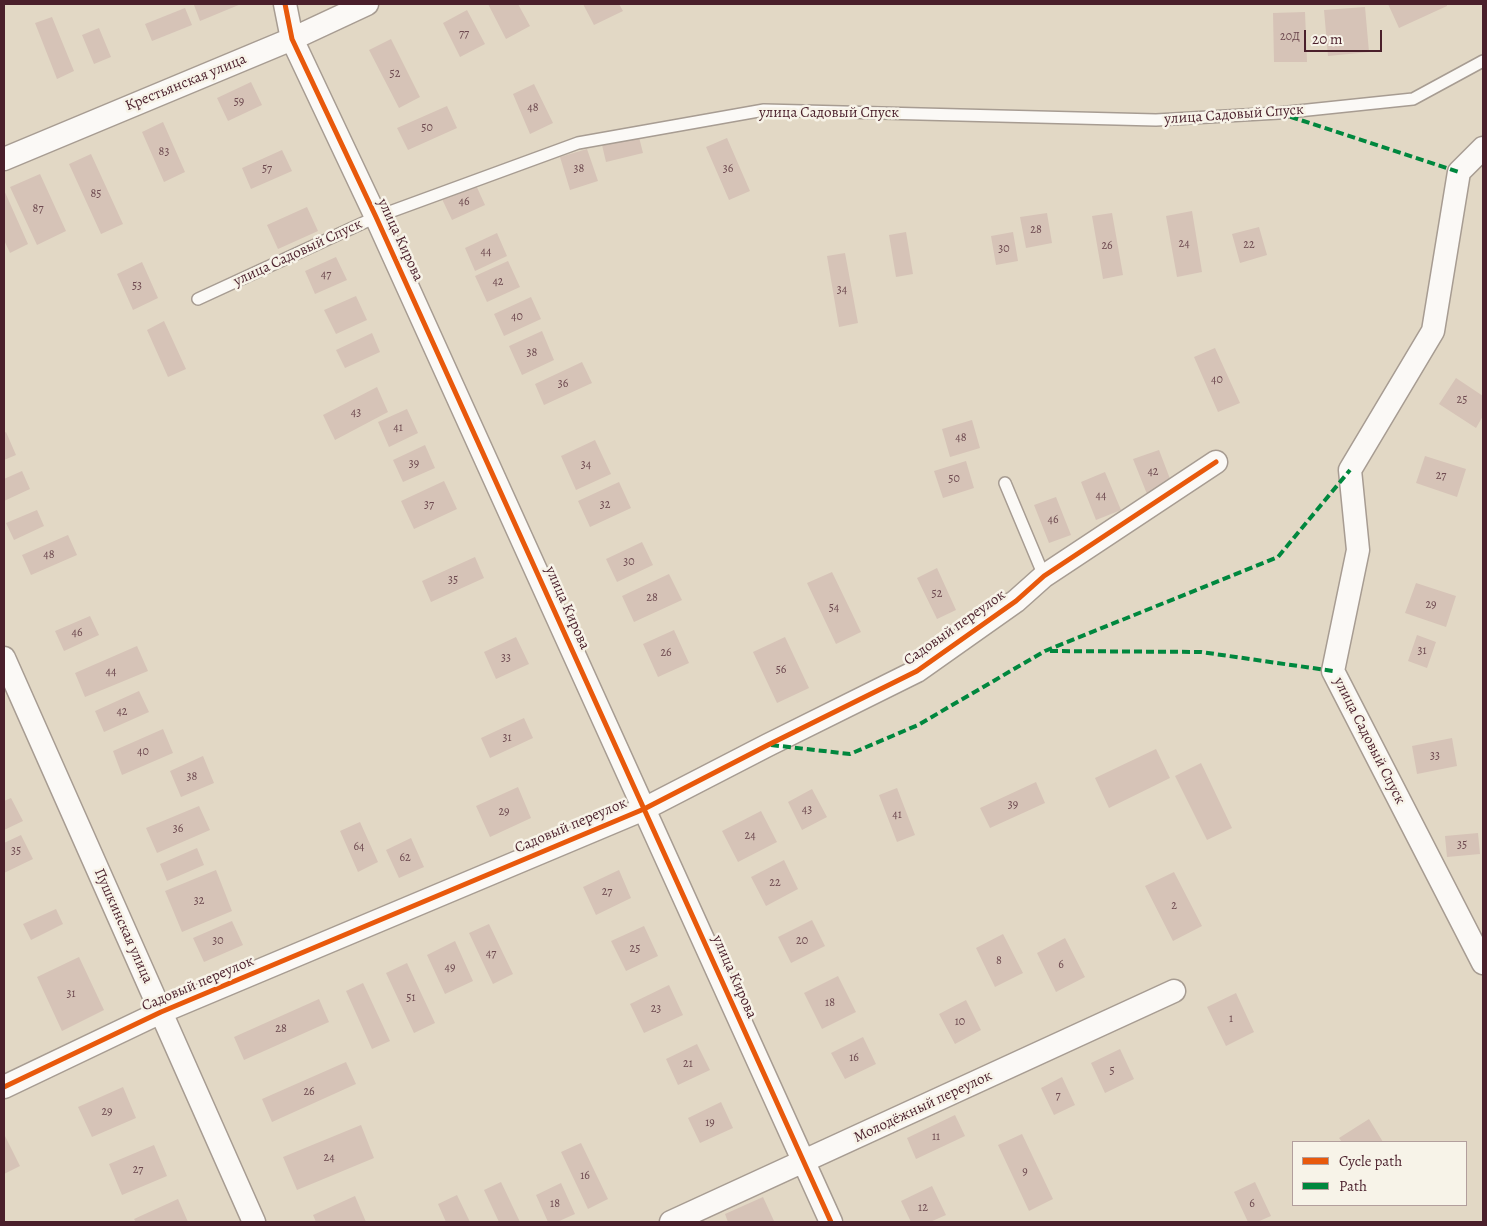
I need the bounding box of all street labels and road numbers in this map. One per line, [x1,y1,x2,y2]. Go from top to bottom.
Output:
street label: Крестьянская улица [123,50,249,116]
street label: улица Садовый Спуск [1164,101,1304,129]
street label: улица Садовый Спуск [759,104,899,122]
street label: улица Кирова [373,196,427,284]
street label: улица Садовый Спуск [231,215,365,291]
street label: улица Кирова [541,564,593,652]
street label: Садовый переулок [901,586,1009,670]
street label: улица Садовый Спуск [1329,675,1409,807]
street label: Садовый переулок [512,794,630,858]
street label: Пушкинская улица [90,866,156,986]
street label: улица Кирова [708,933,760,1021]
street label: Садовый переулок [139,952,257,1016]
street label: Молодёжный переулок [851,1067,995,1147]

